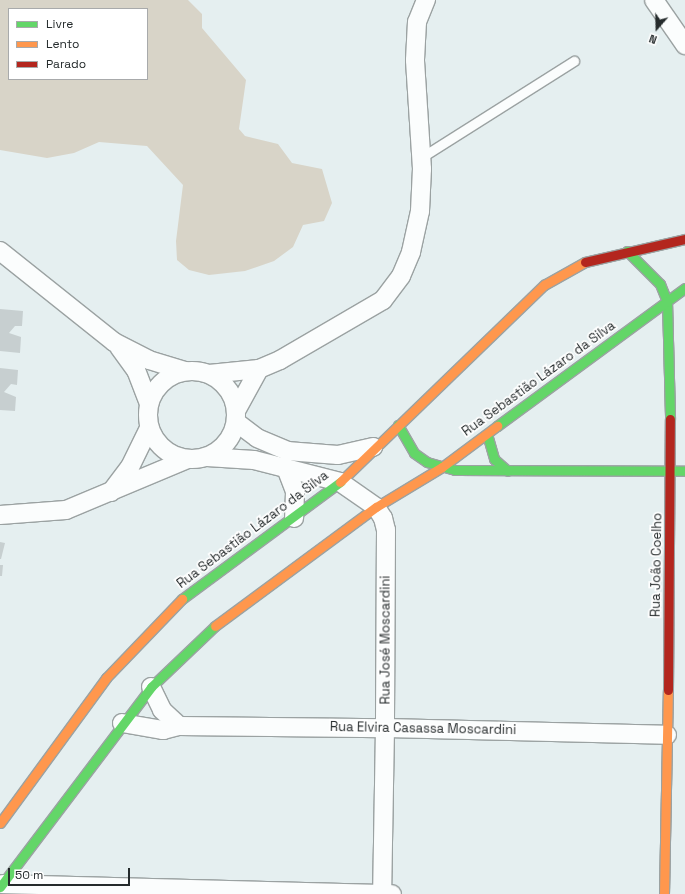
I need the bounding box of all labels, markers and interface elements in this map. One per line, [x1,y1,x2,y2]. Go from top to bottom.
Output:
legend [8,8,148,80]
north arrow [637,8,677,48]
text: Livre [46,16,73,32]
text: N [647,31,659,47]
text: Lento [46,36,80,52]
text: Parado [46,56,86,72]
street label: Rua Sebastião Lázaro da Silva [459,318,619,440]
street label: Rua Sebastião Lázaro da Silva [174,468,332,592]
street label: Rua João Coelho [648,513,666,617]
street label: Rua José Moscardini [378,575,394,705]
street label: Rua Elvira Casassa Moscardini [330,720,516,738]
scale bar [10,860,132,886]
text: 50 m [15,867,43,883]

